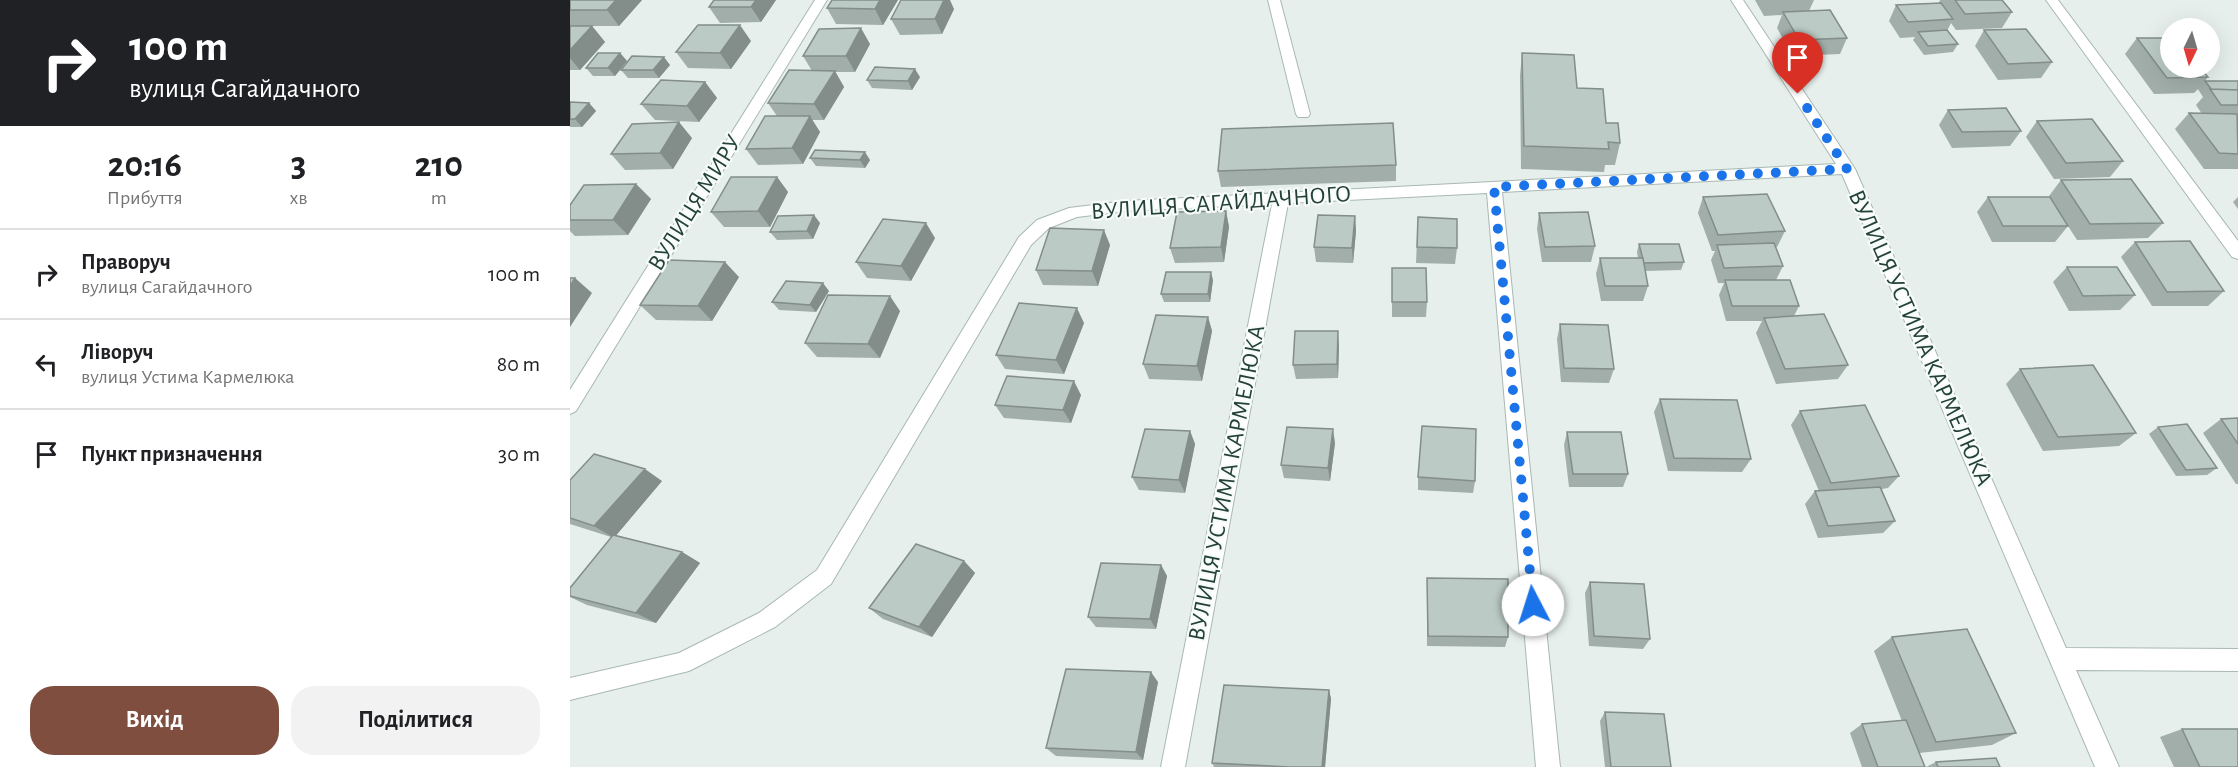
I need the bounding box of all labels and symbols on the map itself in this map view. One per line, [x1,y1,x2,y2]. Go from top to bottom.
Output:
north arrow [2160,18,2220,78]
pin [1772,32,1823,94]
street label: ВУЛИЦЯ МИРУ [644,131,746,275]
street label: ВУЛИЦЯ САГАЙДАЧНОГО [1090,182,1352,224]
street label: ВУЛИЦЯ УСТИМА КАРМЕЛЮКА [1844,186,1996,490]
street label: ВУЛИЦЯ УСТИМА КАРМЕЛЮКА [1185,323,1269,643]
position arrow [1501,573,1565,637]

